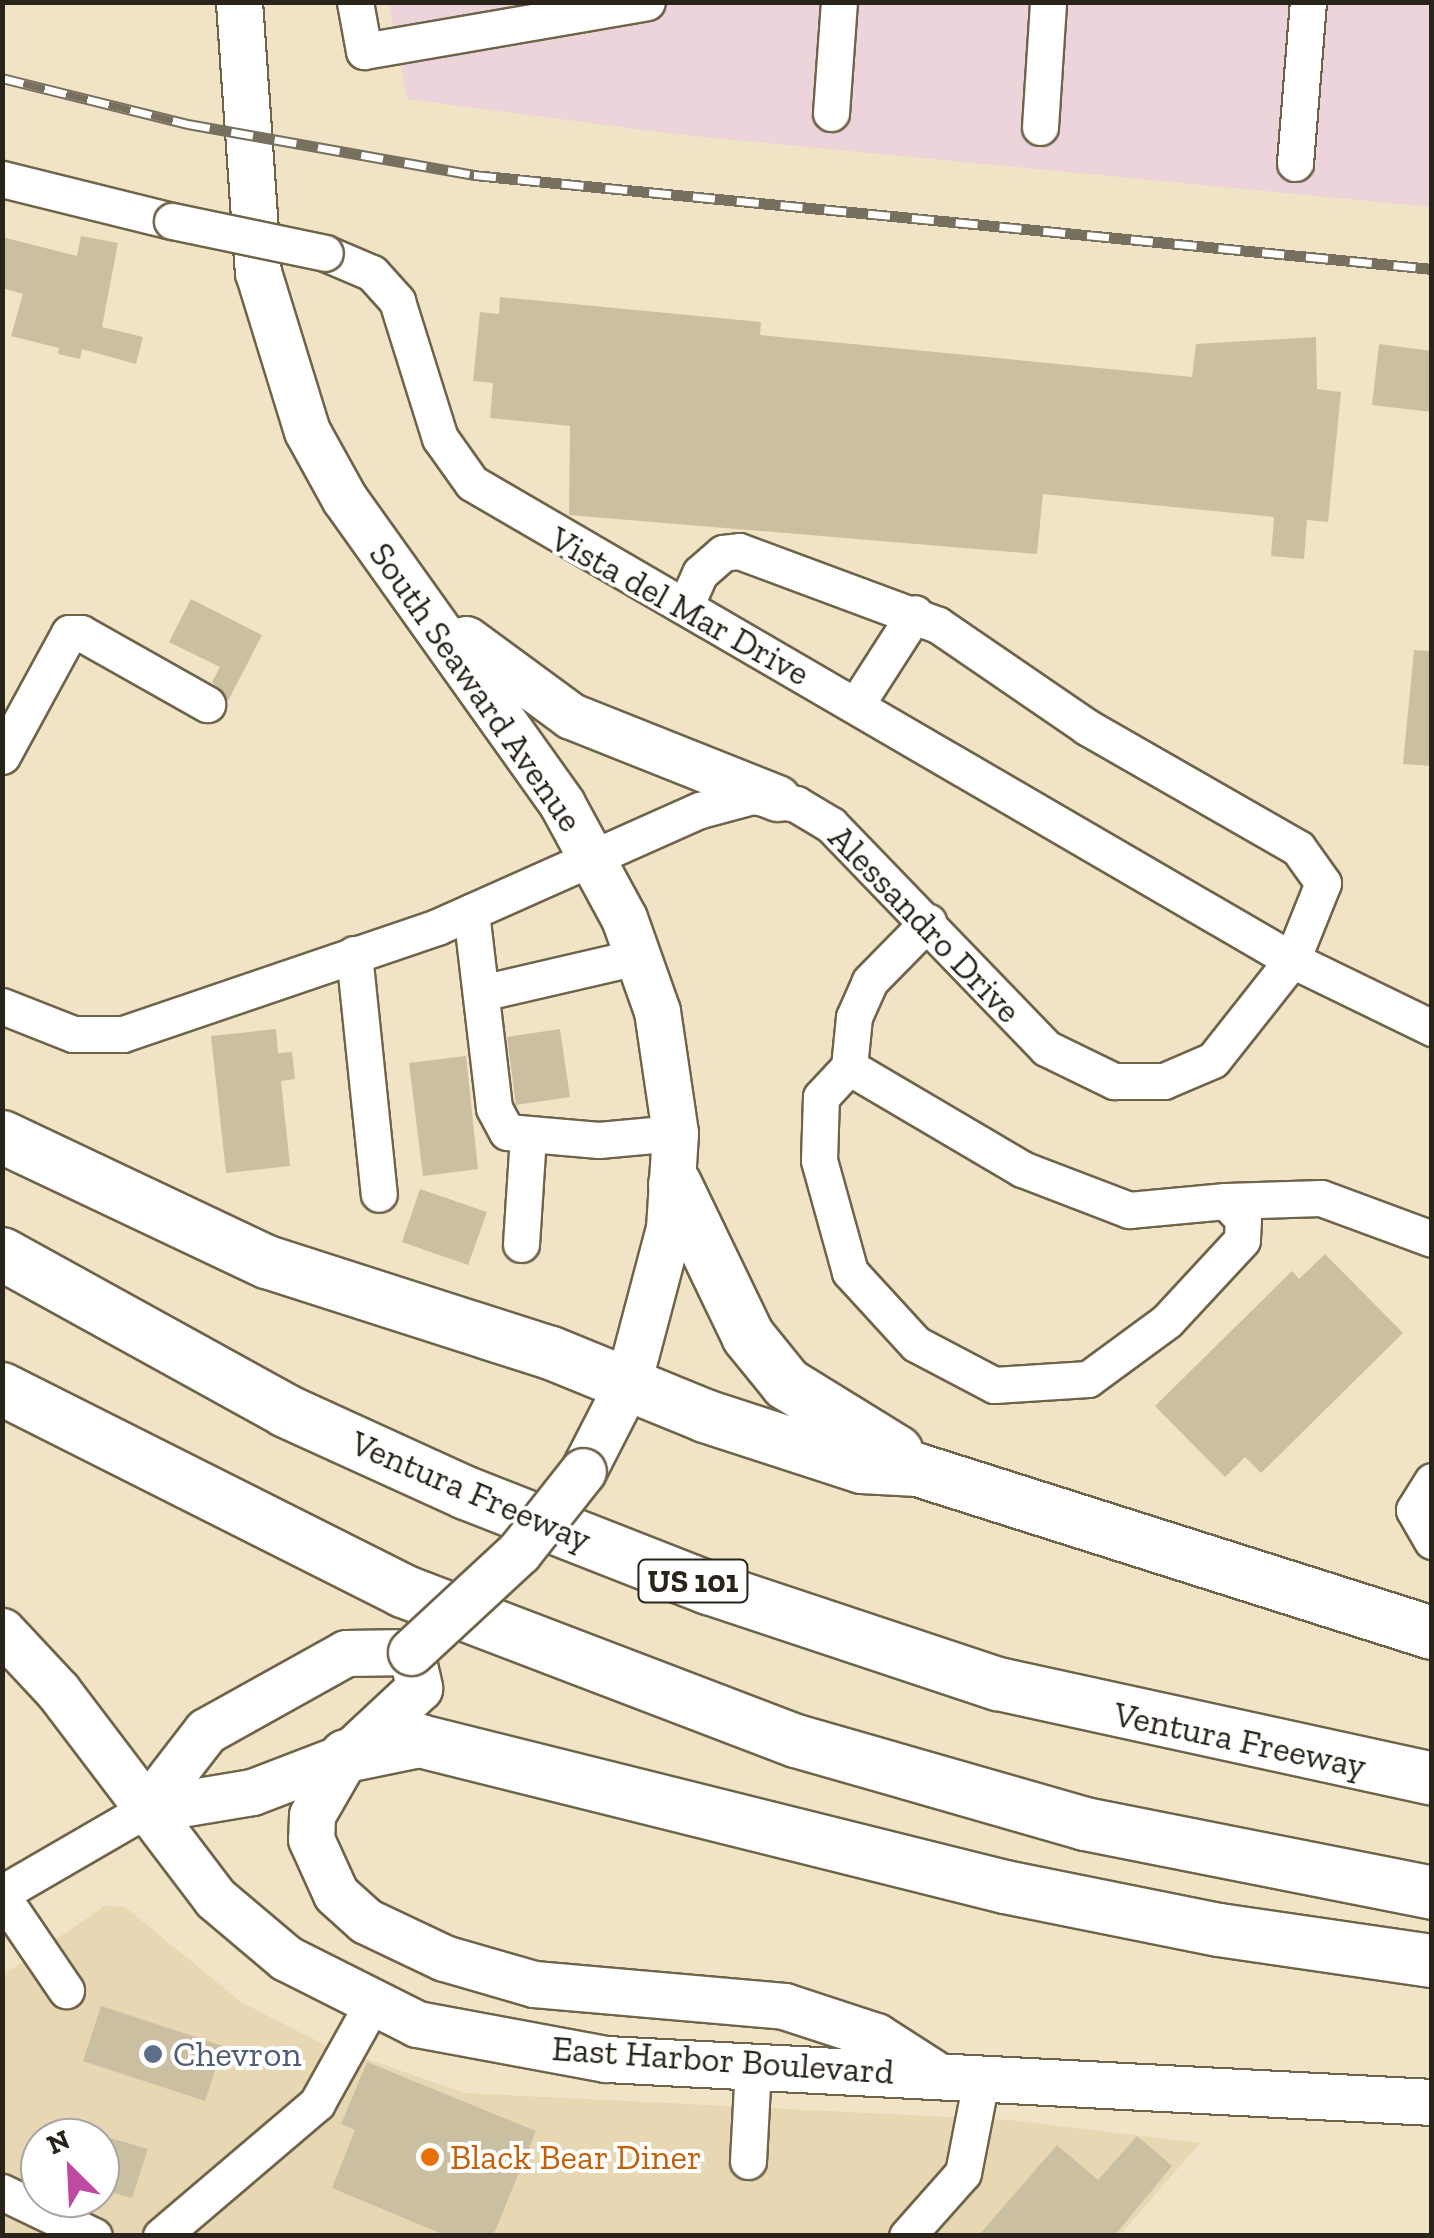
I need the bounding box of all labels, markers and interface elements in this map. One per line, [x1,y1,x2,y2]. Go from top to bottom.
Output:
street label: Vista del Mar Drive [543,517,817,695]
street label: South Seaward Avenue [360,534,592,840]
street label: Alessandro Drive [820,817,1030,1031]
street label: Ventura Freeway [345,1422,597,1560]
road number: US 101 [636,1554,750,1608]
street label: Ventura Freeway [1110,1693,1370,1787]
street label: East Harbor Boulevard [550,2027,896,2093]
place label: Chevron [173,2033,302,2075]
marker: Chevron [142,2043,164,2065]
north arrow [20,2118,120,2218]
text: N [42,2123,75,2161]
place label: Black Bear Diner [450,2136,702,2178]
marker: Black Bear Diner [419,2146,441,2168]

